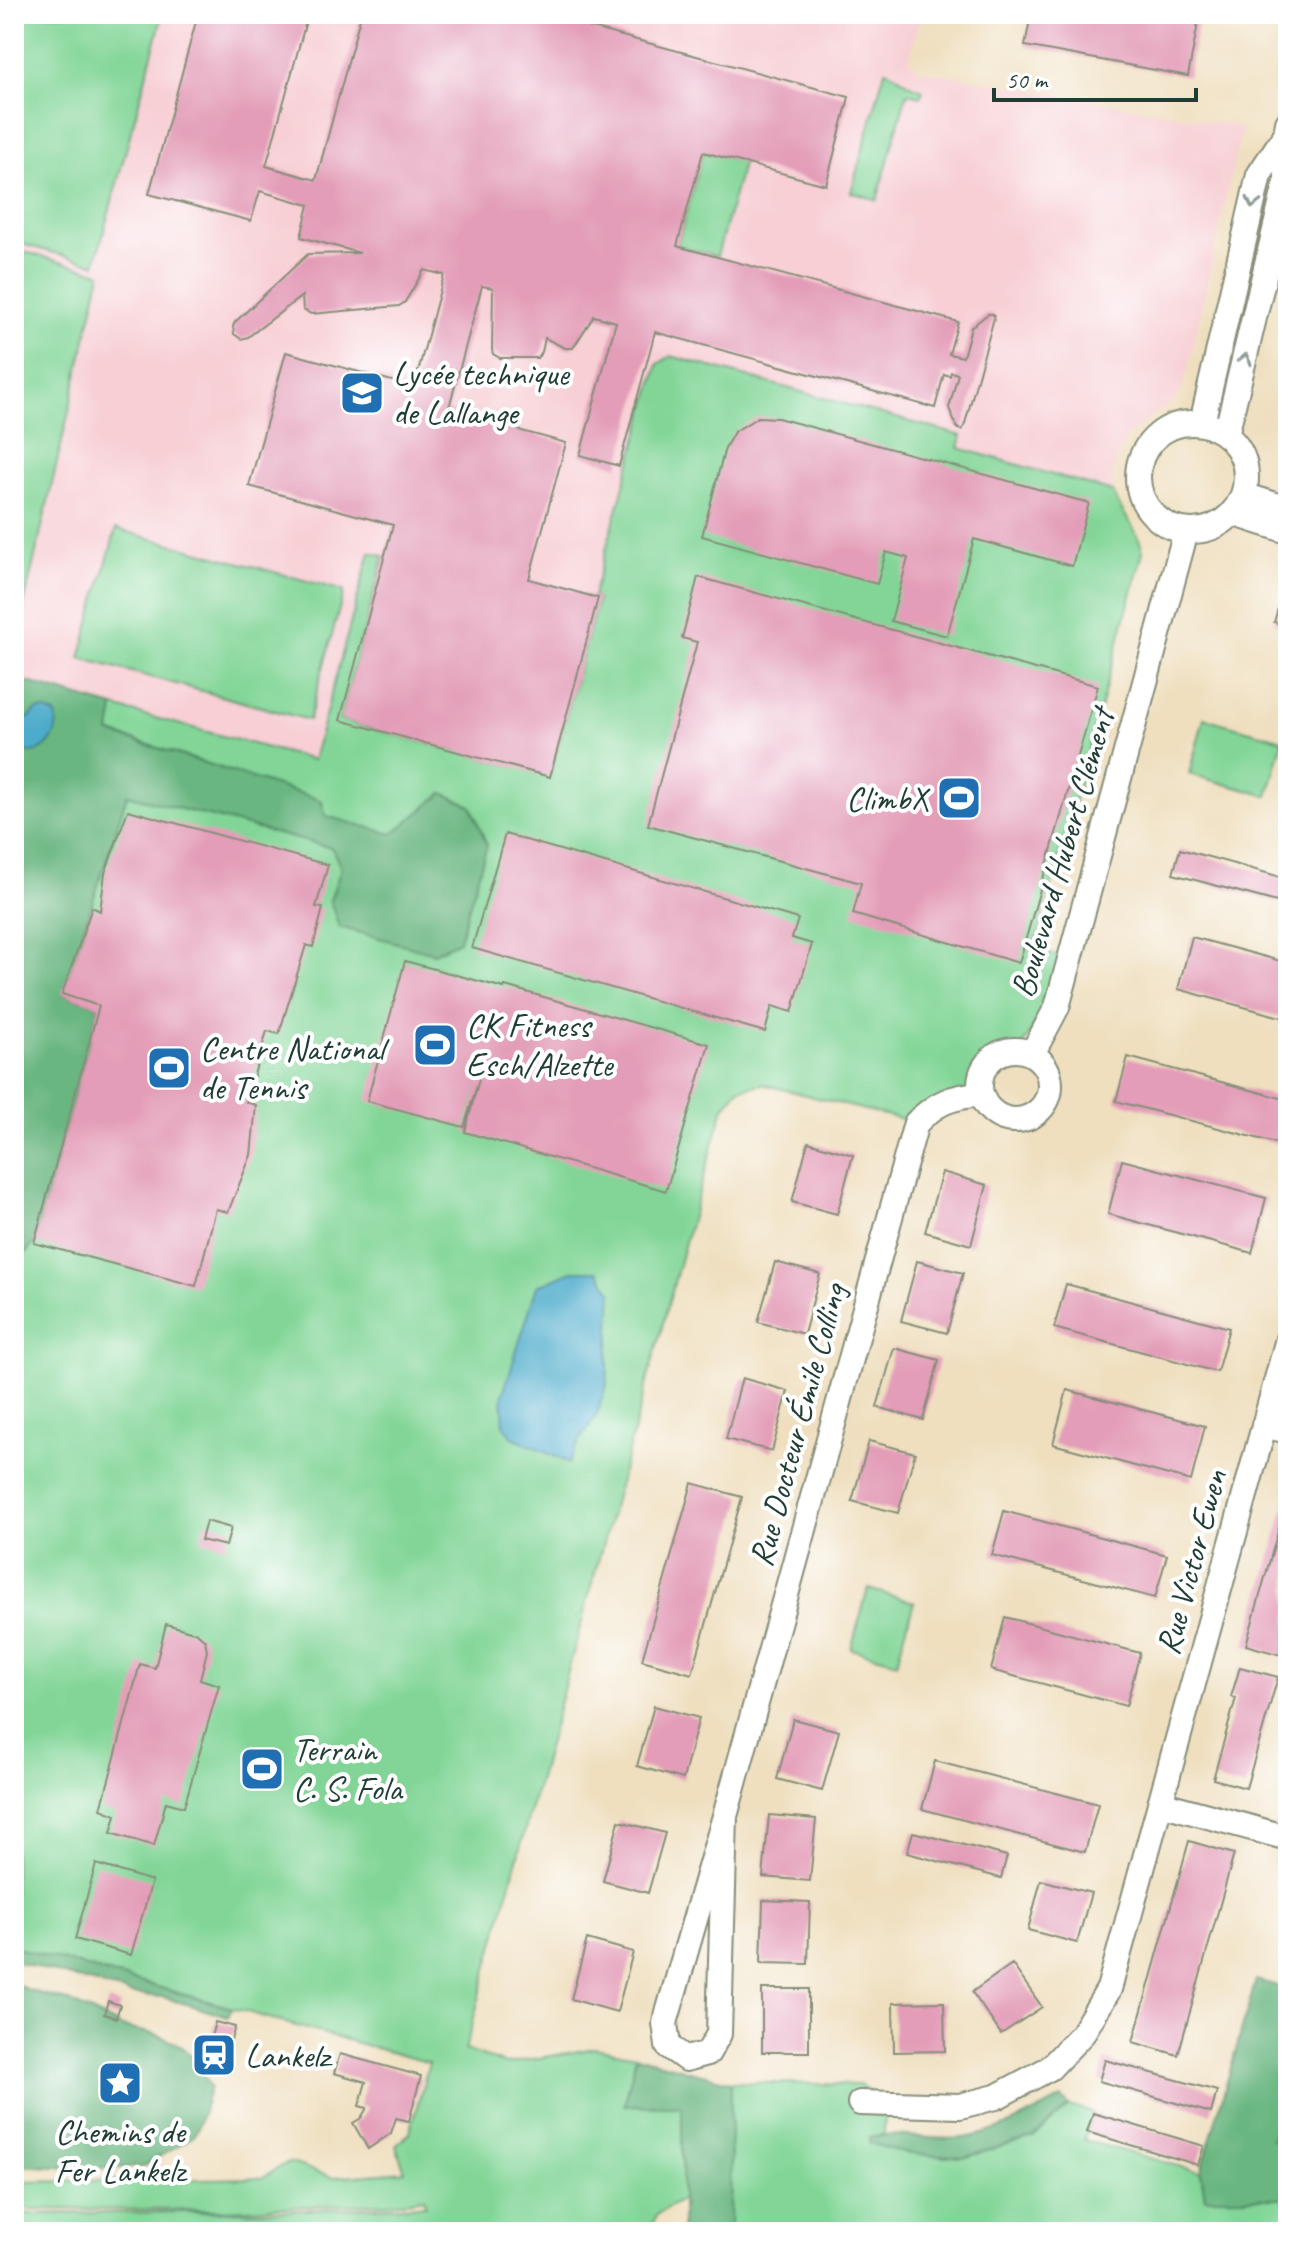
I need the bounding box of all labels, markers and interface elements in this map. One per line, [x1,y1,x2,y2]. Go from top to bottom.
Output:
scale bar [994,52,1196,102]
text: 50 m [1006,65,1049,95]
one-way arrow [1245,196,1262,210]
place label: Lycée technique de Lallange [393,352,570,434]
one-way arrow [1236,353,1253,366]
school or university icon: Lycée technique de Lallange [338,369,386,417]
street label: Boulevard Hubert Clément [1000,699,1125,1002]
sports icon: ClimbX [935,774,983,822]
place label: ClimbX [846,777,931,820]
place label: CK Fitness Esch/Alzette [466,1004,614,1086]
sports icon: CK Fitness Esch/Alzette [411,1021,459,1069]
place label: Centre National de Tennis [200,1027,390,1109]
sports icon: Centre National de Tennis [145,1044,193,1092]
street label: Rue Docteur Émile Colling [739,1277,856,1571]
street label: Rue Victor Ewen [1146,1464,1236,1659]
place label: Terrain C. S. Fola [293,1728,404,1810]
sports icon: Terrain C. S. Fola [238,1745,286,1793]
station icon: Lankelz [190,2031,238,2079]
place label: Lankelz [245,2034,333,2077]
place icon: Chemins de Fer Lankelz [96,2059,144,2107]
place label: Chemins de Fer Lankelz [55,2110,188,2192]

